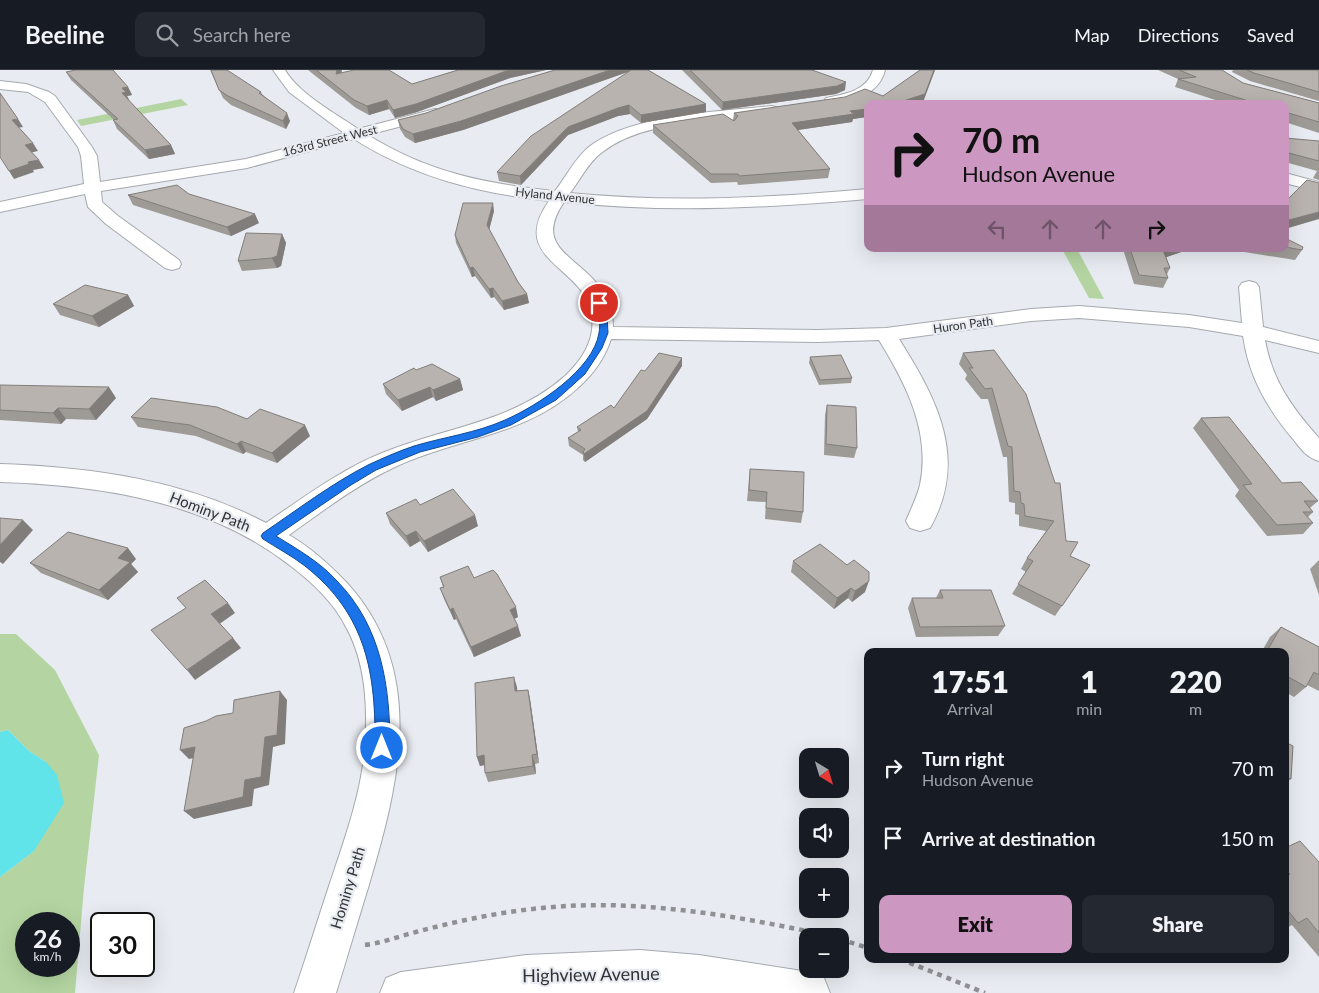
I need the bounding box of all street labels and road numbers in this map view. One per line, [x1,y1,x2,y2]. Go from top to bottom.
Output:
street label: 163rd Street West [281,121,379,160]
street label: Hyland Avenue [515,184,596,207]
street label: Huron Path [932,313,994,336]
street label: Hominy Path [167,487,253,535]
street label: Hominy Path [326,844,368,931]
street label: Highview Avenue [522,962,660,986]

